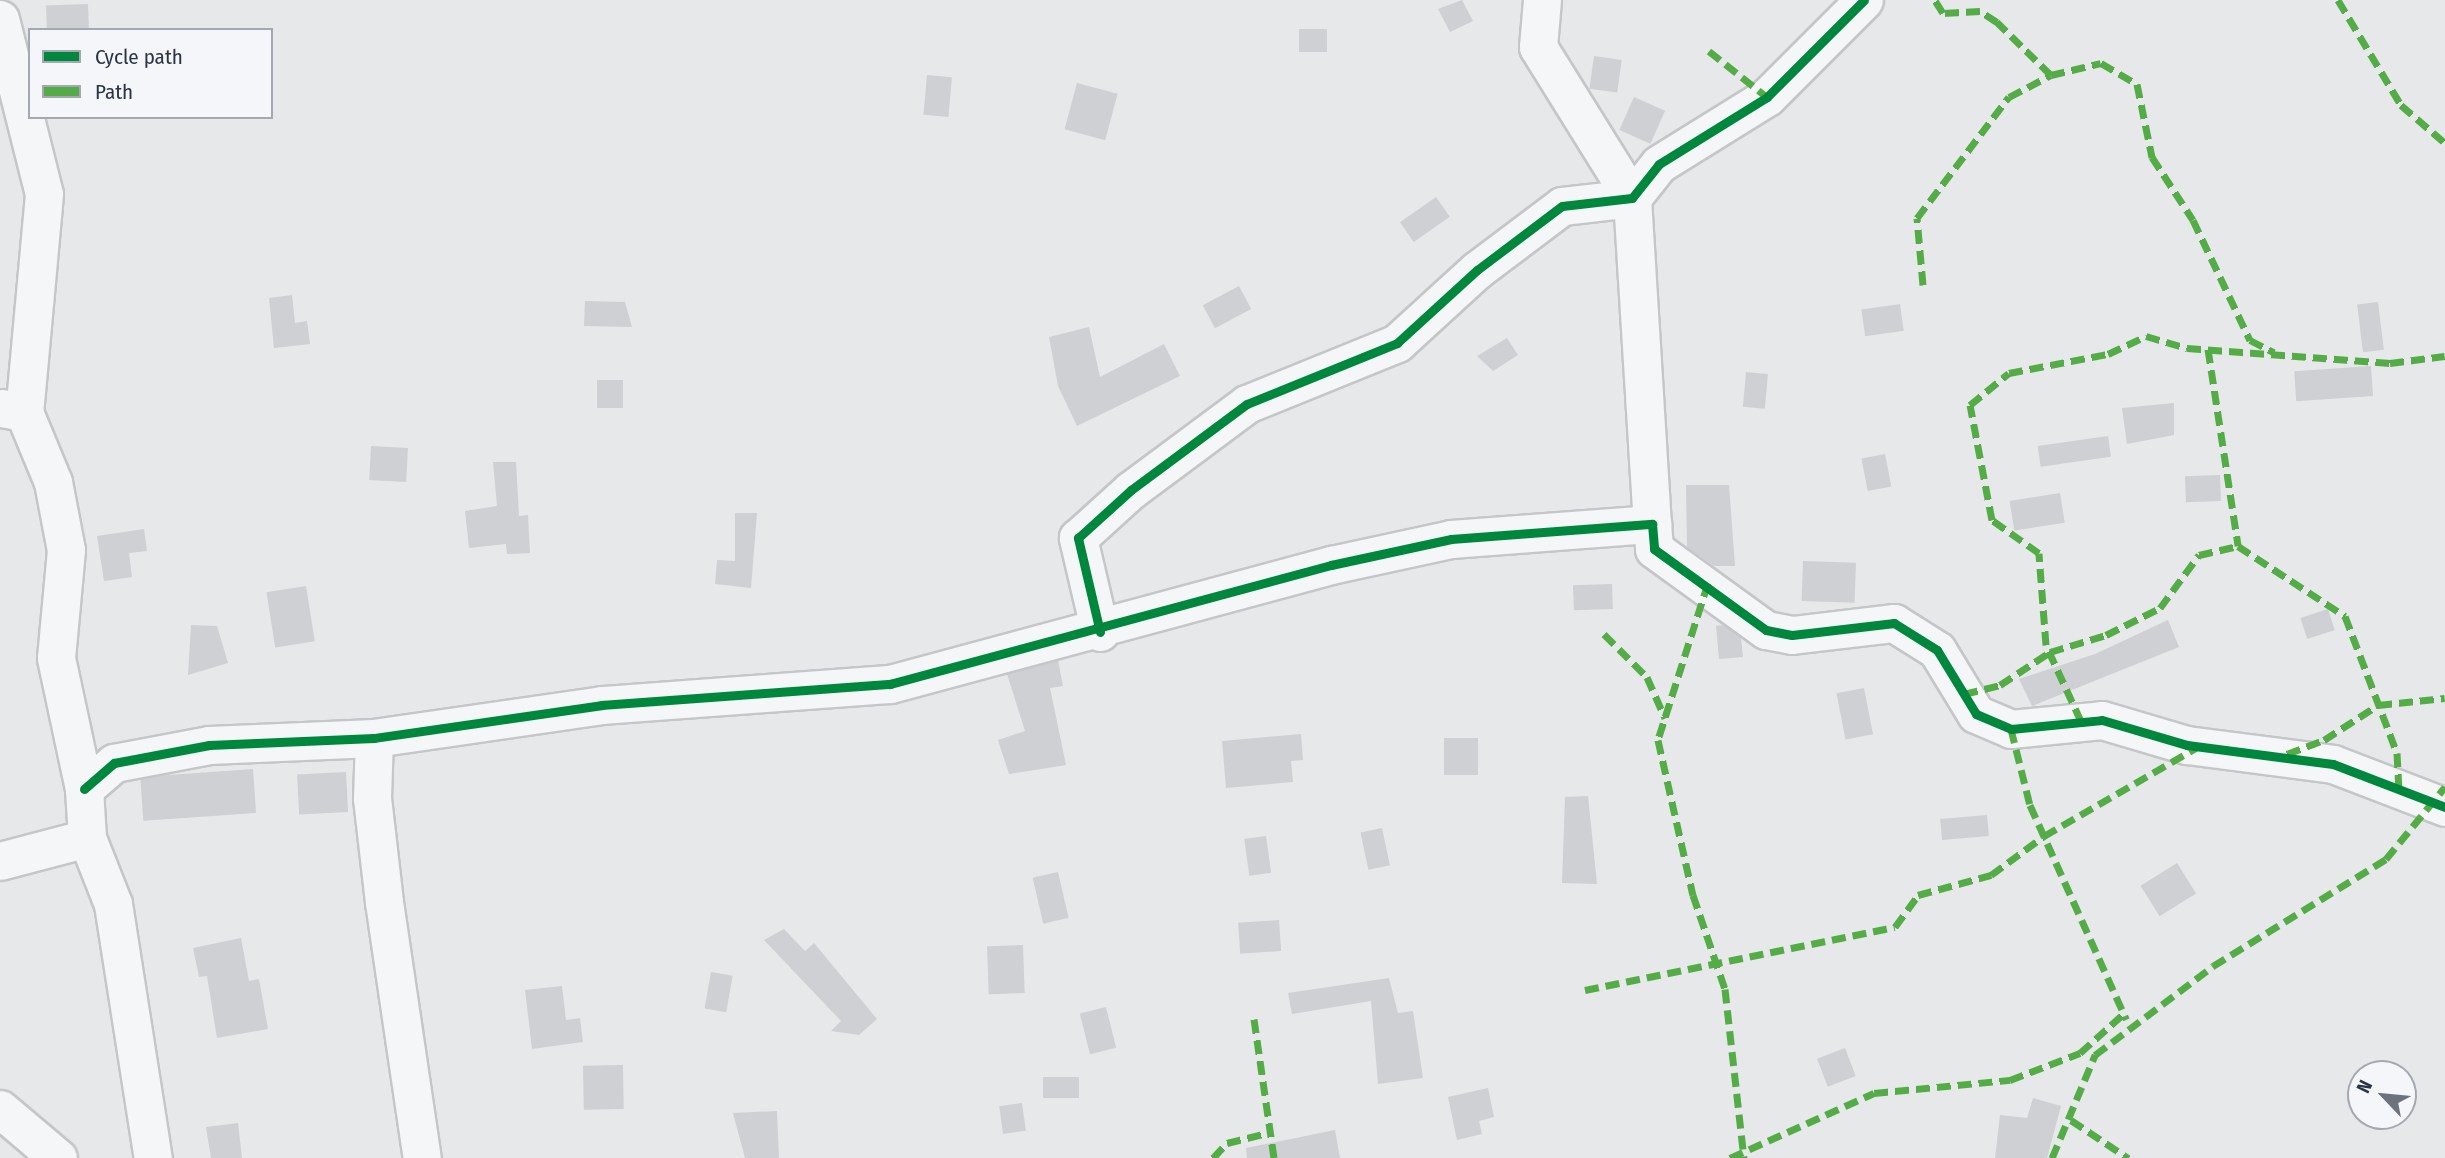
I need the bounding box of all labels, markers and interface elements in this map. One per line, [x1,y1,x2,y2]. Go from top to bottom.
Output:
legend [28,28,273,119]
text: Cycle path [95,44,183,70]
text: Path [95,79,133,105]
north arrow [2347,1060,2417,1130]
text: N [2352,1076,2377,1097]

